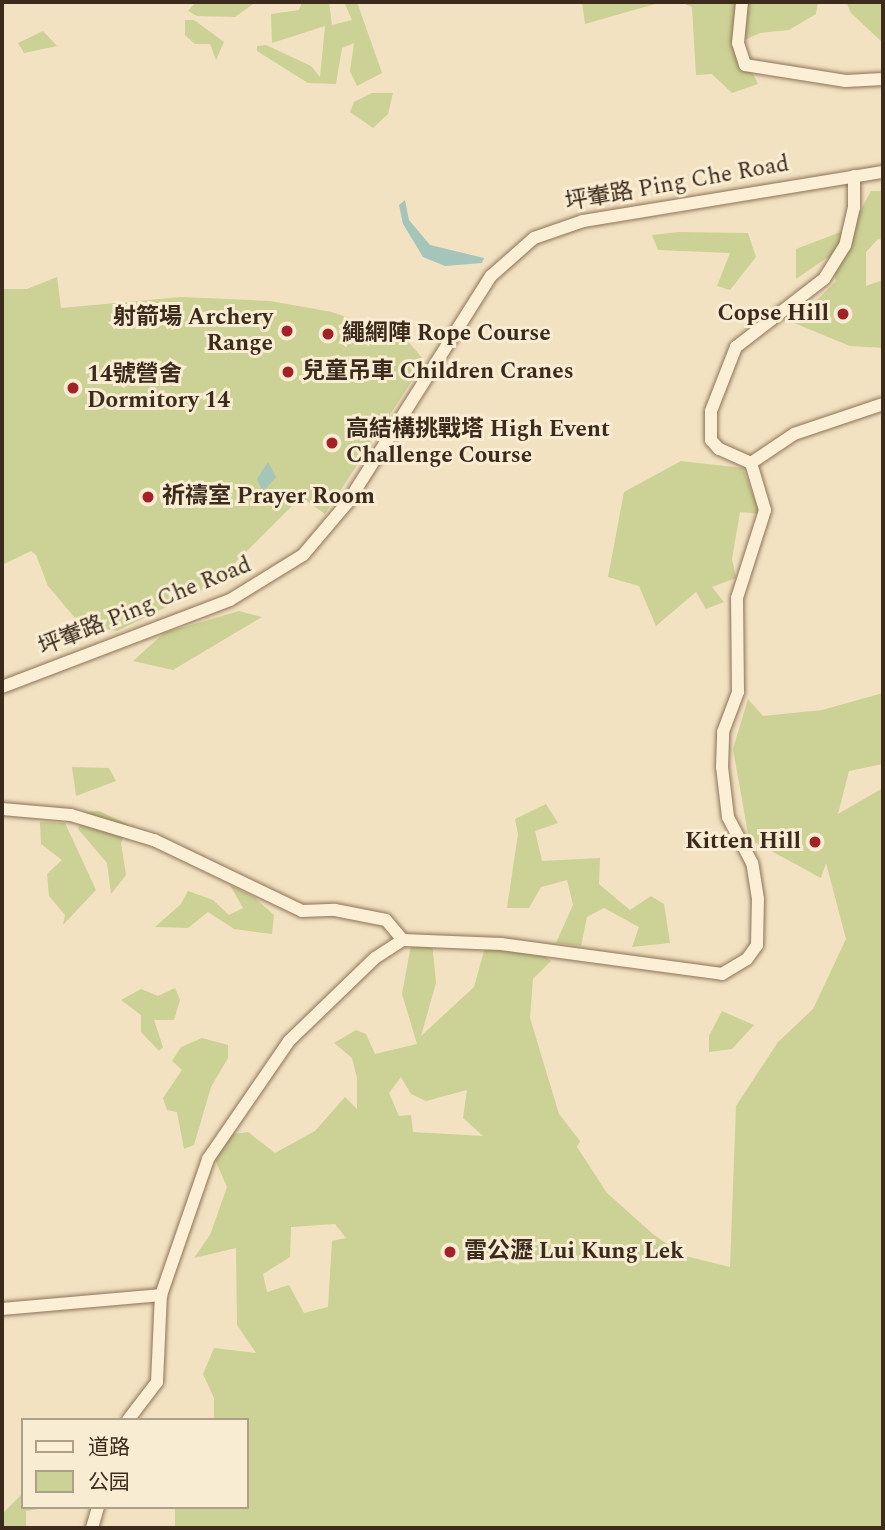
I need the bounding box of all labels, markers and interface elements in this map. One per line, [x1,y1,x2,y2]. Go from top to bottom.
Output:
street label: 坪輋路 Ping Che Road [563,151,791,217]
place label: Copse Hill [717,300,829,328]
place label: 射箭場 Archery Range [113,304,273,358]
marker: Copse Hill [835,306,851,322]
place label: 繩網陣 Rope Course [342,320,551,348]
marker: 射箭場 Archery Range [279,323,295,339]
marker: 繩網陣 Rope Course [320,326,336,342]
place label: 兒童吊車 Children Cranes [302,358,574,386]
place label: 14號營舍 Dormitory 14 [87,361,230,415]
marker: 兒童吊車 Children Cranes [280,364,296,380]
marker: 14號營舍 Dormitory 14 [65,380,81,396]
place label: 高結構挑戰塔 High Event Challenge Course [346,416,610,470]
marker: 高結構挑戰塔 High Event Challenge Course [324,435,340,451]
place label: 祈禱室 Prayer Room [162,483,375,511]
marker: 祈禱室 Prayer Room [140,489,156,505]
street label: 坪輋路 Ping Che Road [35,552,255,662]
place label: Kitten Hill [685,828,801,856]
marker: Kitten Hill [807,834,823,850]
place label: 雷公瀝 Lui Kung Lek [464,1238,684,1266]
marker: 雷公瀝 Lui Kung Lek [442,1244,458,1260]
legend [21,1418,248,1509]
text: 道路 [88,1432,130,1464]
text: 公园 [88,1467,130,1499]

